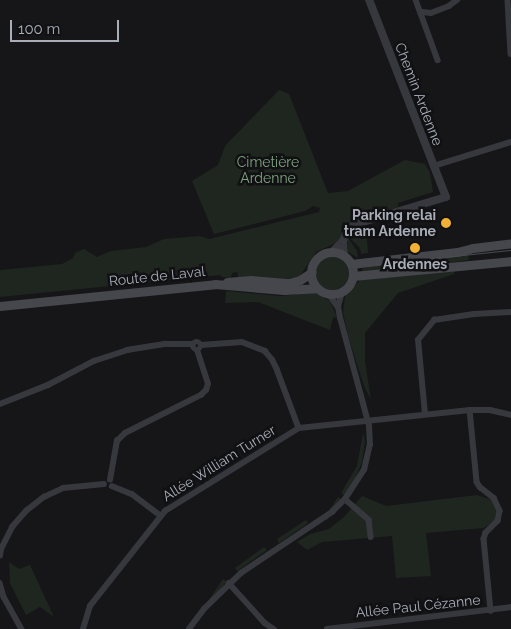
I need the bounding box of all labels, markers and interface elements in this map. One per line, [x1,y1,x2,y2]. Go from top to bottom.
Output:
scale bar [12,10,121,42]
text: 100 m [18,20,60,38]
street label: Chemin Ardenne [392,40,446,148]
park label: Cimetière Ardenne [237,154,299,186]
place label: Parking relai tram Ardenne [343,207,436,240]
marker: Parking relai tram Ardenne [440,217,452,229]
marker: Ardennes [409,242,421,254]
place label: Ardennes [383,256,447,272]
street label: Route de Laval [108,263,206,289]
street label: Allée William Turner [159,421,279,505]
street label: Allée Paul Cézanne [355,591,481,621]

